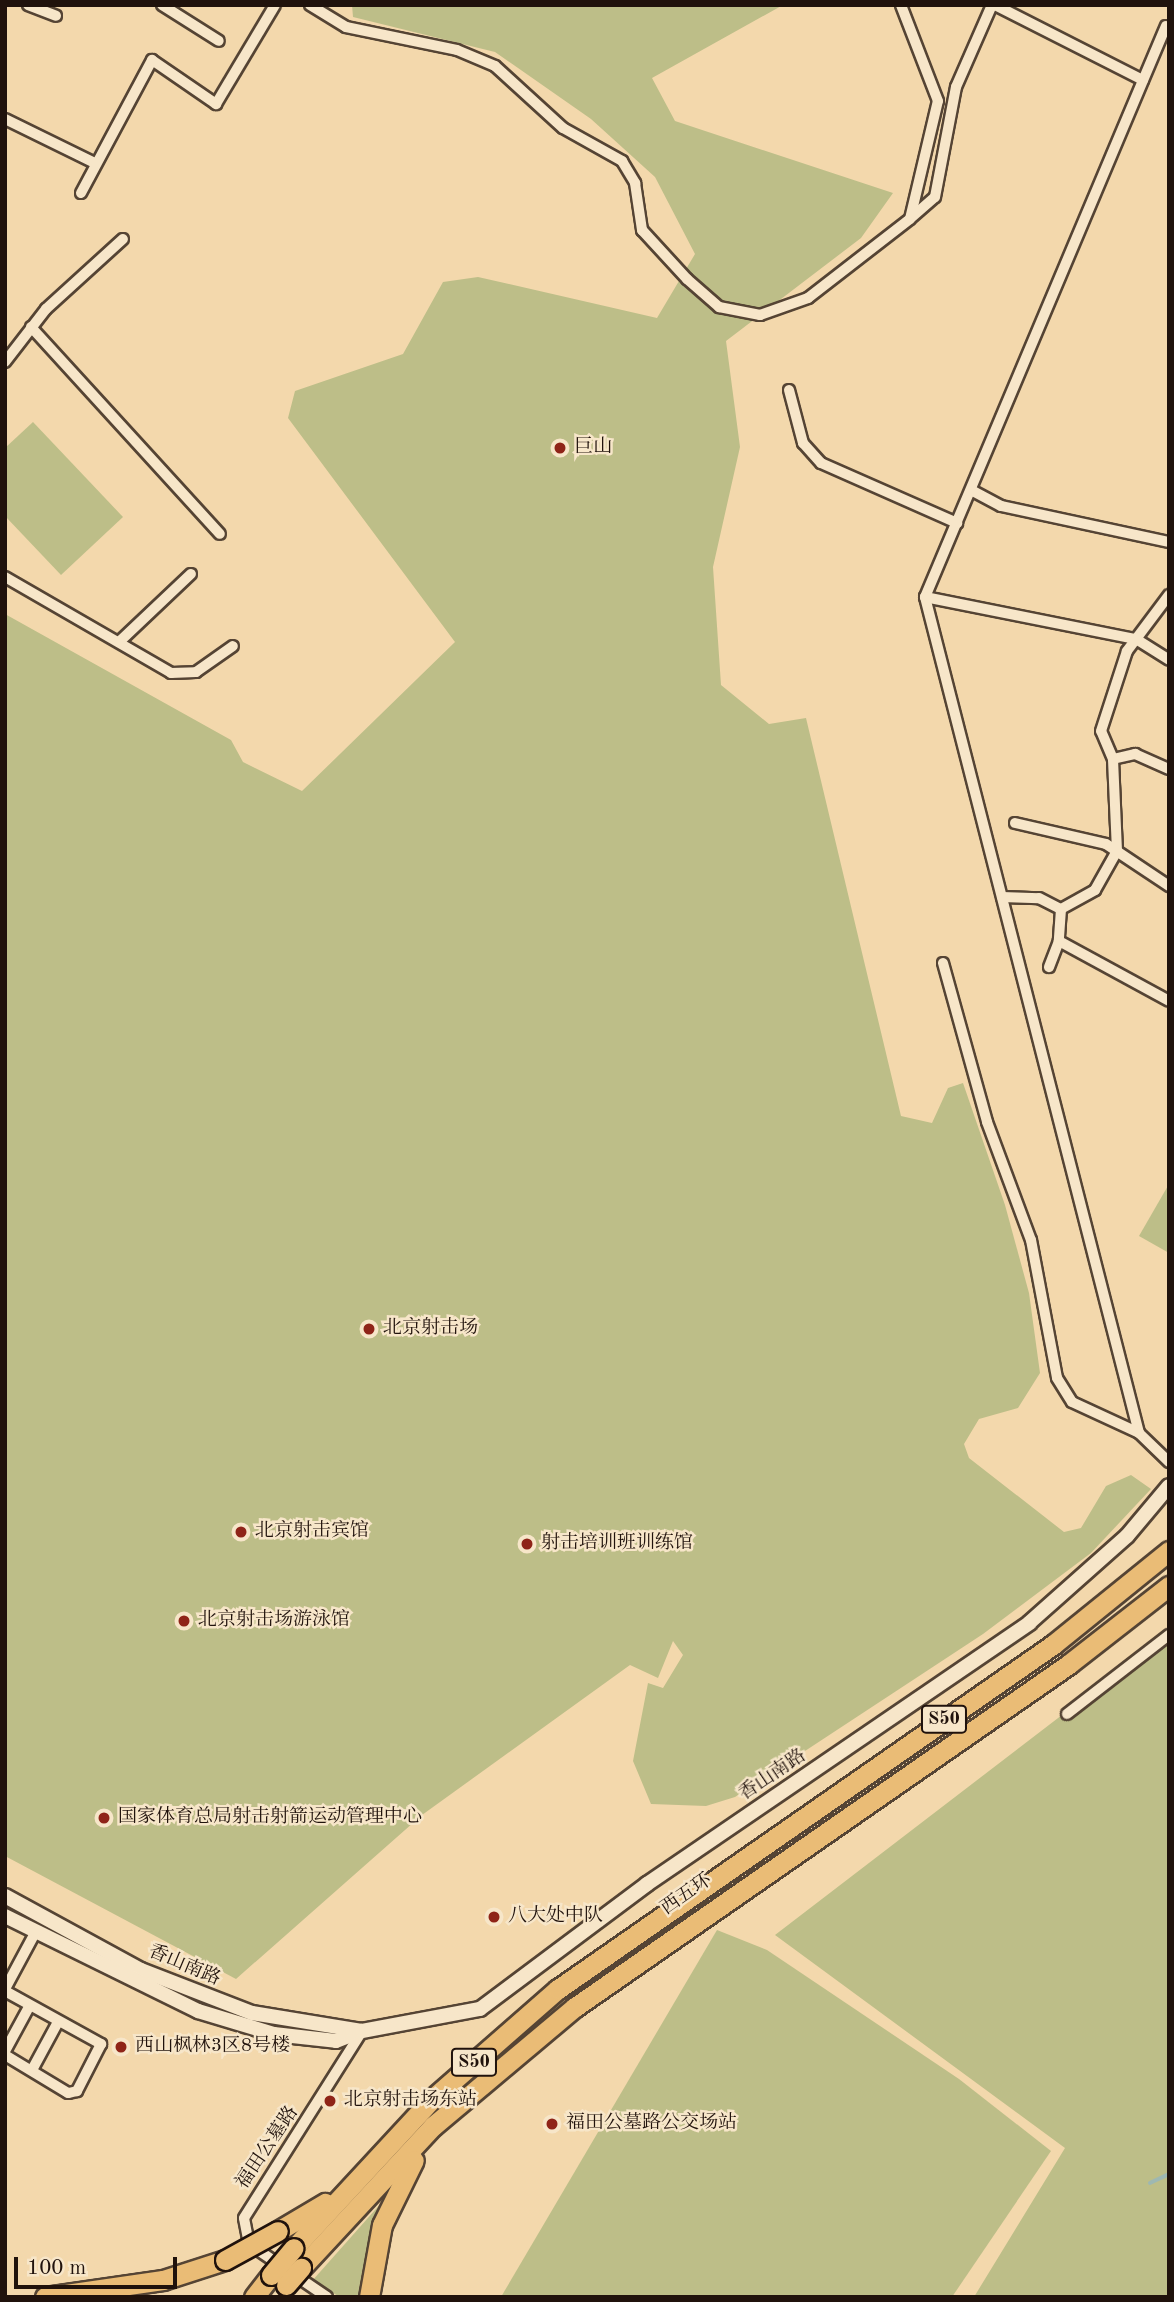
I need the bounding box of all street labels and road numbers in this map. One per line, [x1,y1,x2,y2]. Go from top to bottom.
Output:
road number: S50 [920,1704,968,1734]
street label: 香山南路 [735,1745,811,1807]
street label: 西五环 [657,1869,717,1921]
street label: 香山南路 [145,1941,223,1991]
road number: S50 [449,2048,498,2076]
street label: 福田公墓路 [232,2102,304,2194]

